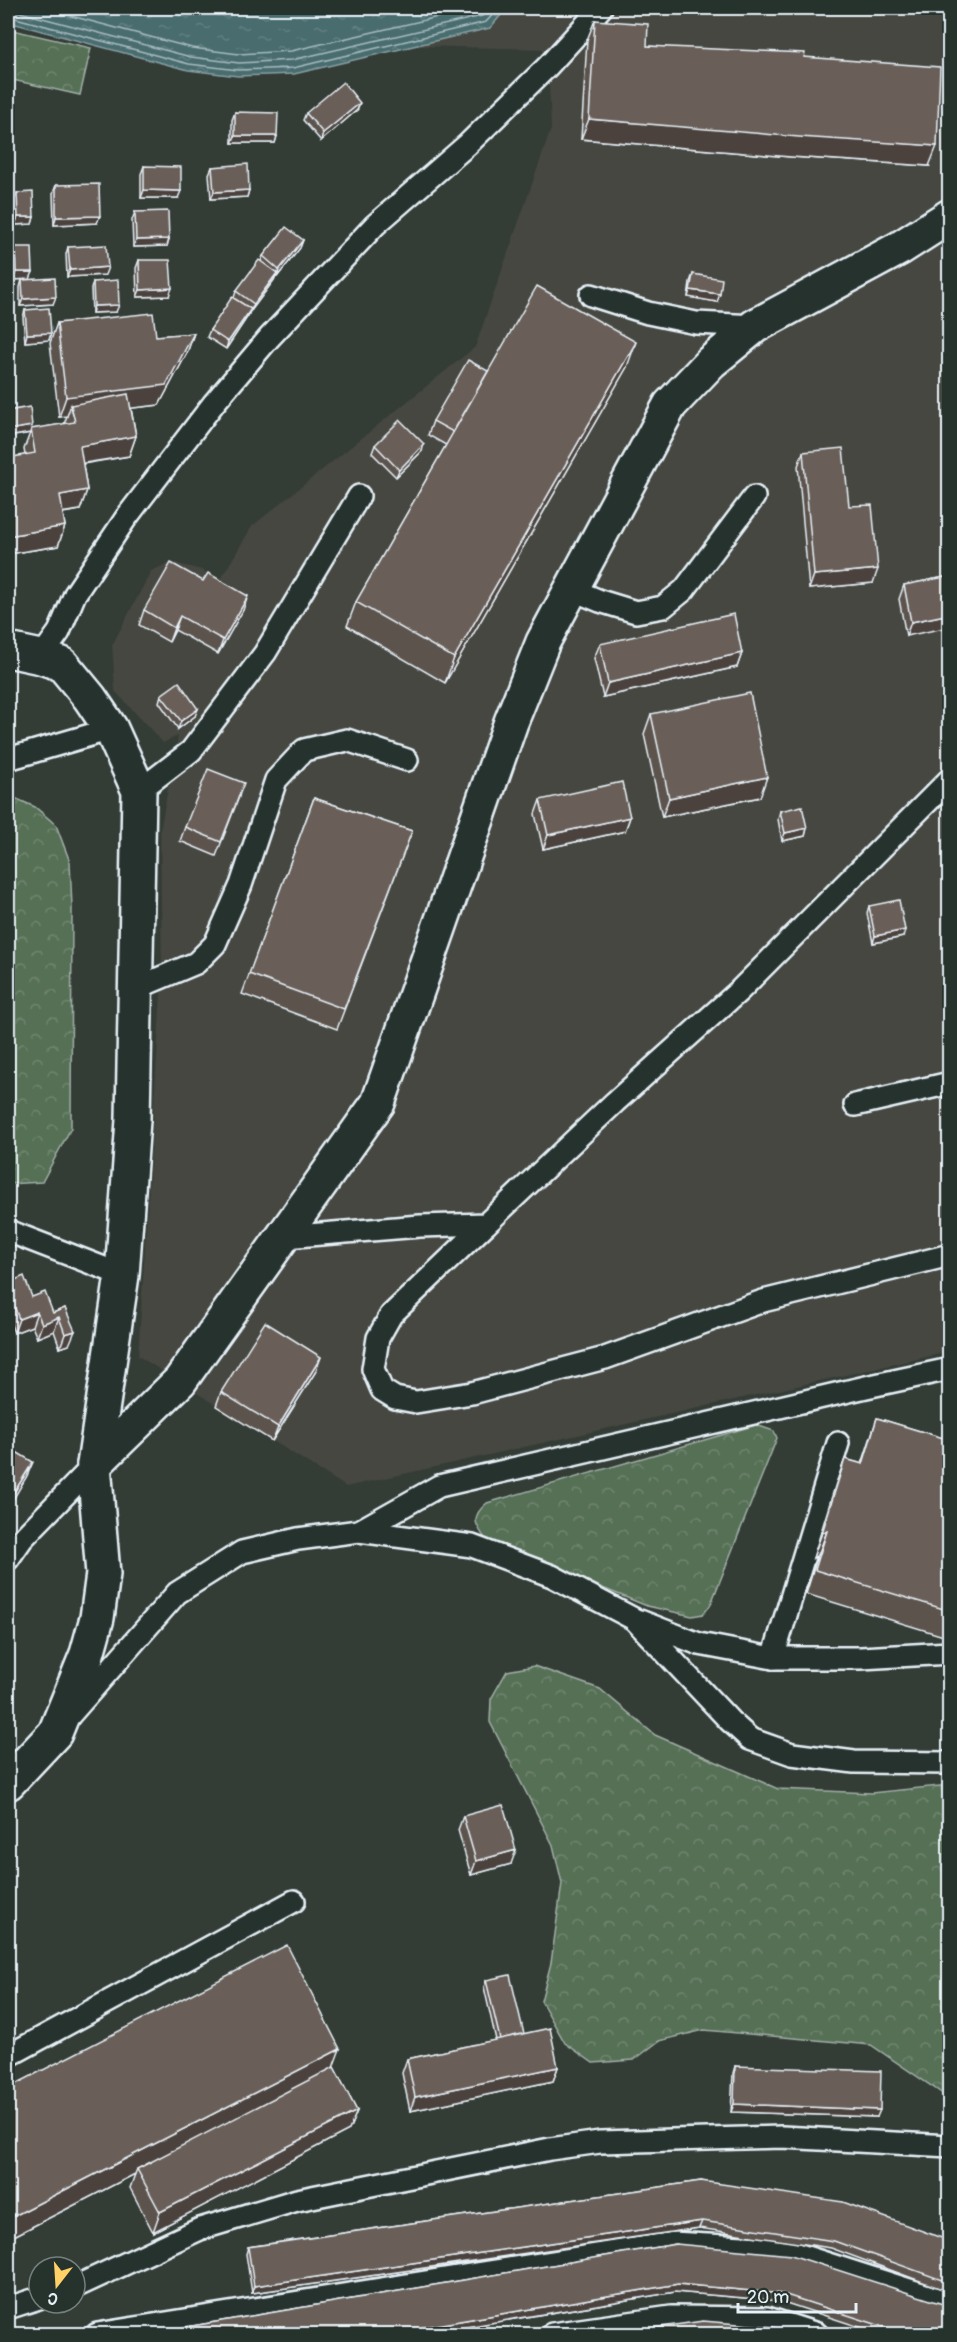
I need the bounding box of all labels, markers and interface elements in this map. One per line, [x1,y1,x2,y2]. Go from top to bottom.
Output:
north arrow [27,2255,87,2315]
scale bar [738,2276,856,2314]
text: 20 m [747,2286,789,2309]
text: С [45,2287,61,2309]

